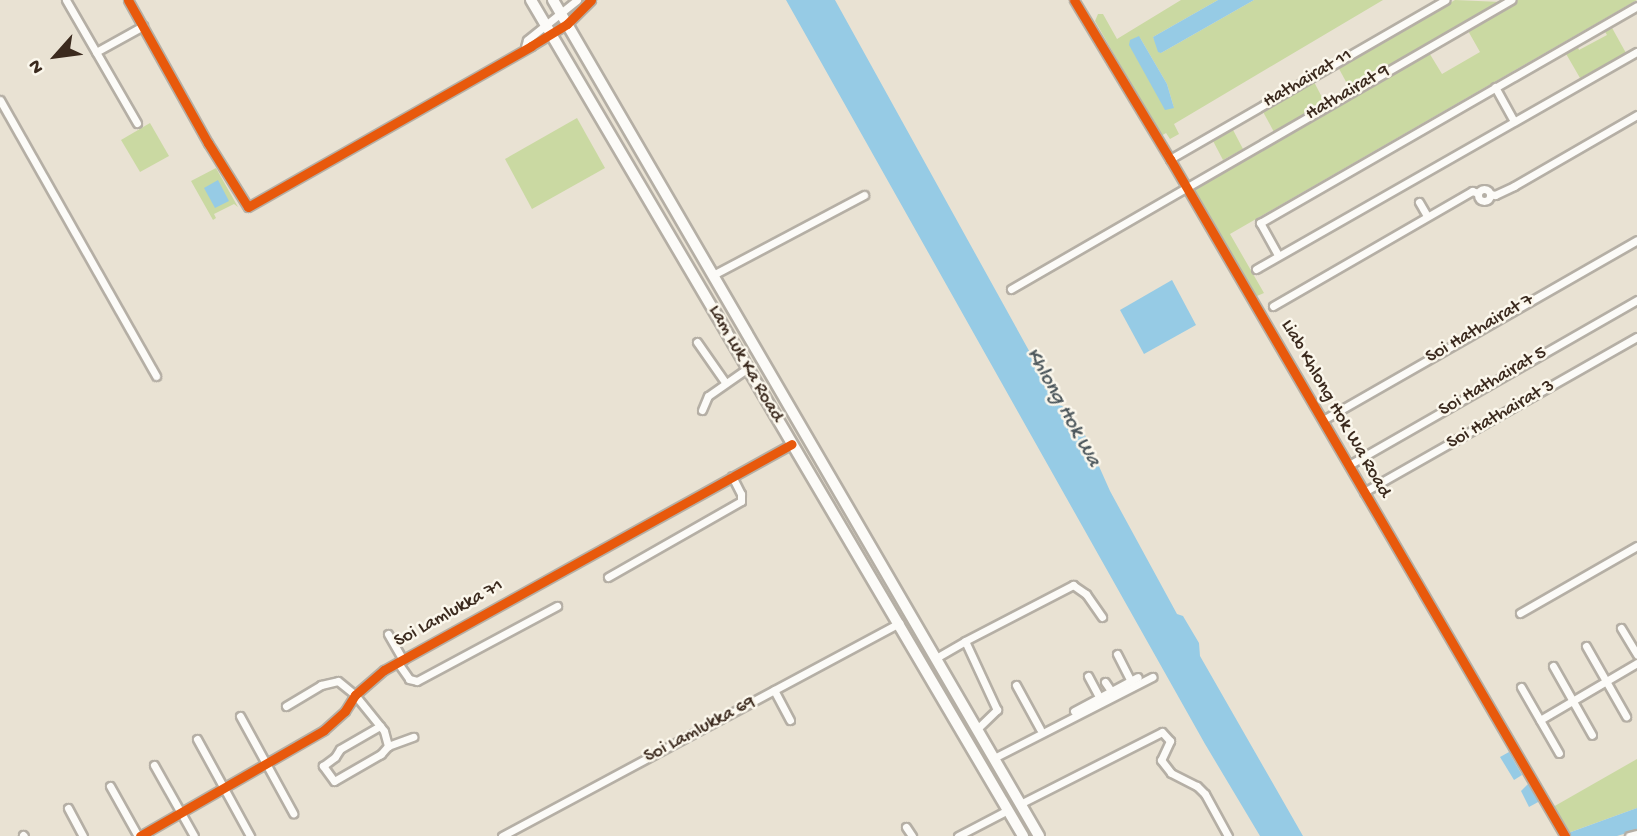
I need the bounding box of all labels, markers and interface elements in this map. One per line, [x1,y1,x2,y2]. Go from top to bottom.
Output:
north arrow [21,21,91,91]
street label: Hathairat 11 [1259,44,1357,114]
text: N [24,55,50,77]
street label: Hathairat 9 [1302,60,1394,126]
street label: Soi Hathairat 7 [1422,289,1538,369]
street label: Lam Luk Ka Road [702,301,788,427]
street label: Liab Khlong Hok Wa Road [1275,316,1395,502]
street label: Soi Hathairat 5 [1435,342,1551,422]
water label: Khlong Hok Wa [1019,344,1105,472]
street label: Soi Hathairat 3 [1443,375,1559,455]
street label: Soi Lamlukka 71 [391,575,507,653]
street label: Soi Lamlukka 69 [641,691,759,769]

